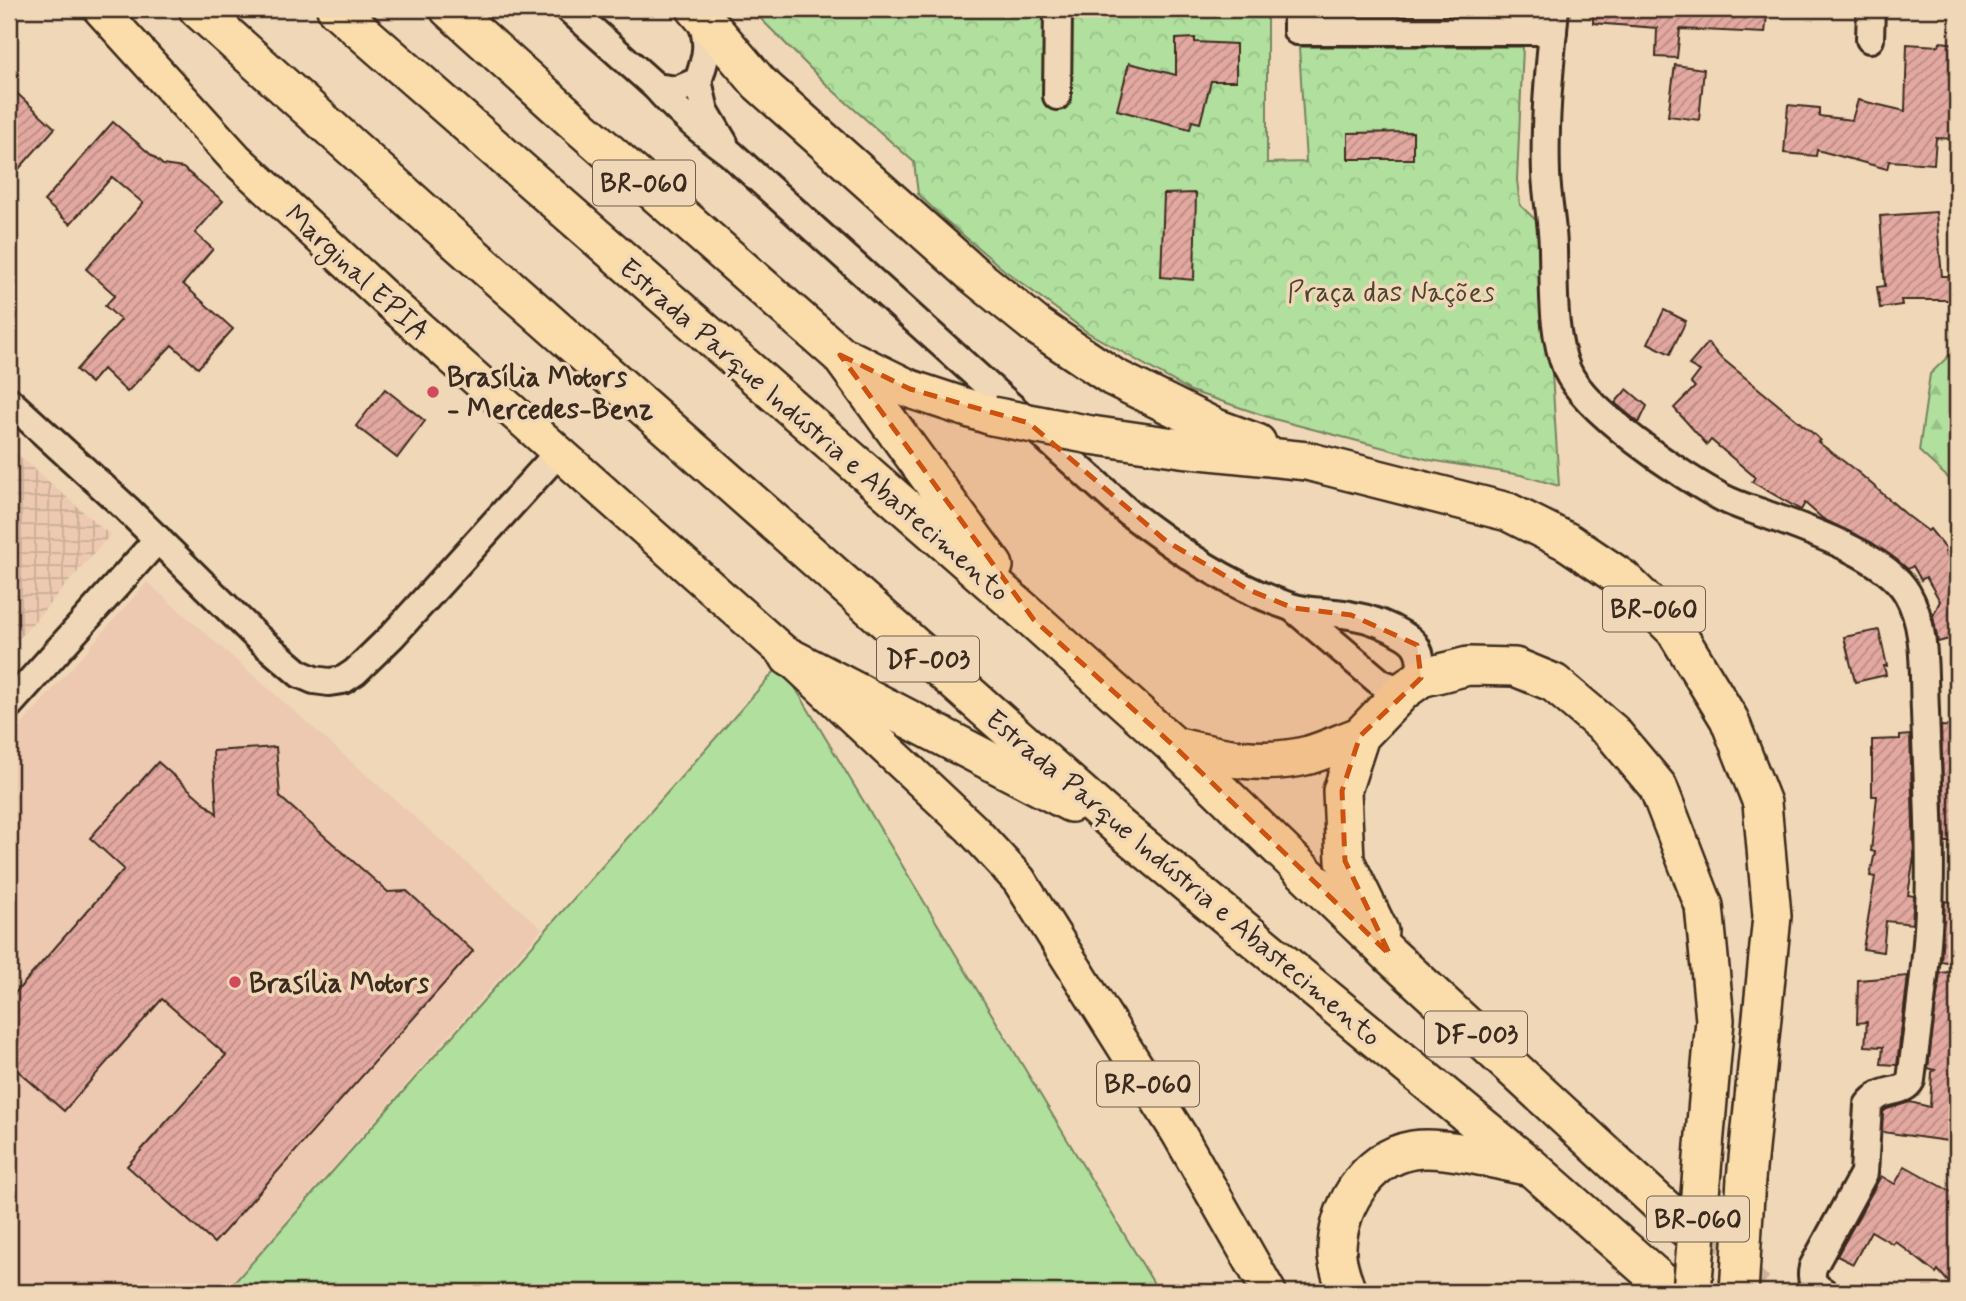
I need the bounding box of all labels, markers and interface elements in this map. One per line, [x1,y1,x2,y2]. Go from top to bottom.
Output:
road number: BR-060 [593,160,695,206]
street label: Marginal EPIA [275,197,437,352]
street label: Estrada Parque Indústria e Abastecimento [610,251,1017,611]
park label: Praça das Nações [1287,275,1495,312]
place label: Brasília Motors - Mercedes-Benz [447,360,653,429]
marker: Brasília Motors - Mercedes-Benz [425,384,441,400]
road number: BR-060 [1603,586,1705,632]
road number: DF-003 [877,636,979,681]
street label: Estrada Parque Indústria e Abastecimento [977,702,1388,1056]
place label: Brasília Motors [249,966,430,1003]
marker: Brasília Motors [227,974,243,990]
road number: DF-003 [1425,1012,1527,1056]
road number: BR-060 [1097,1062,1199,1106]
road number: BR-060 [1647,1196,1749,1242]

